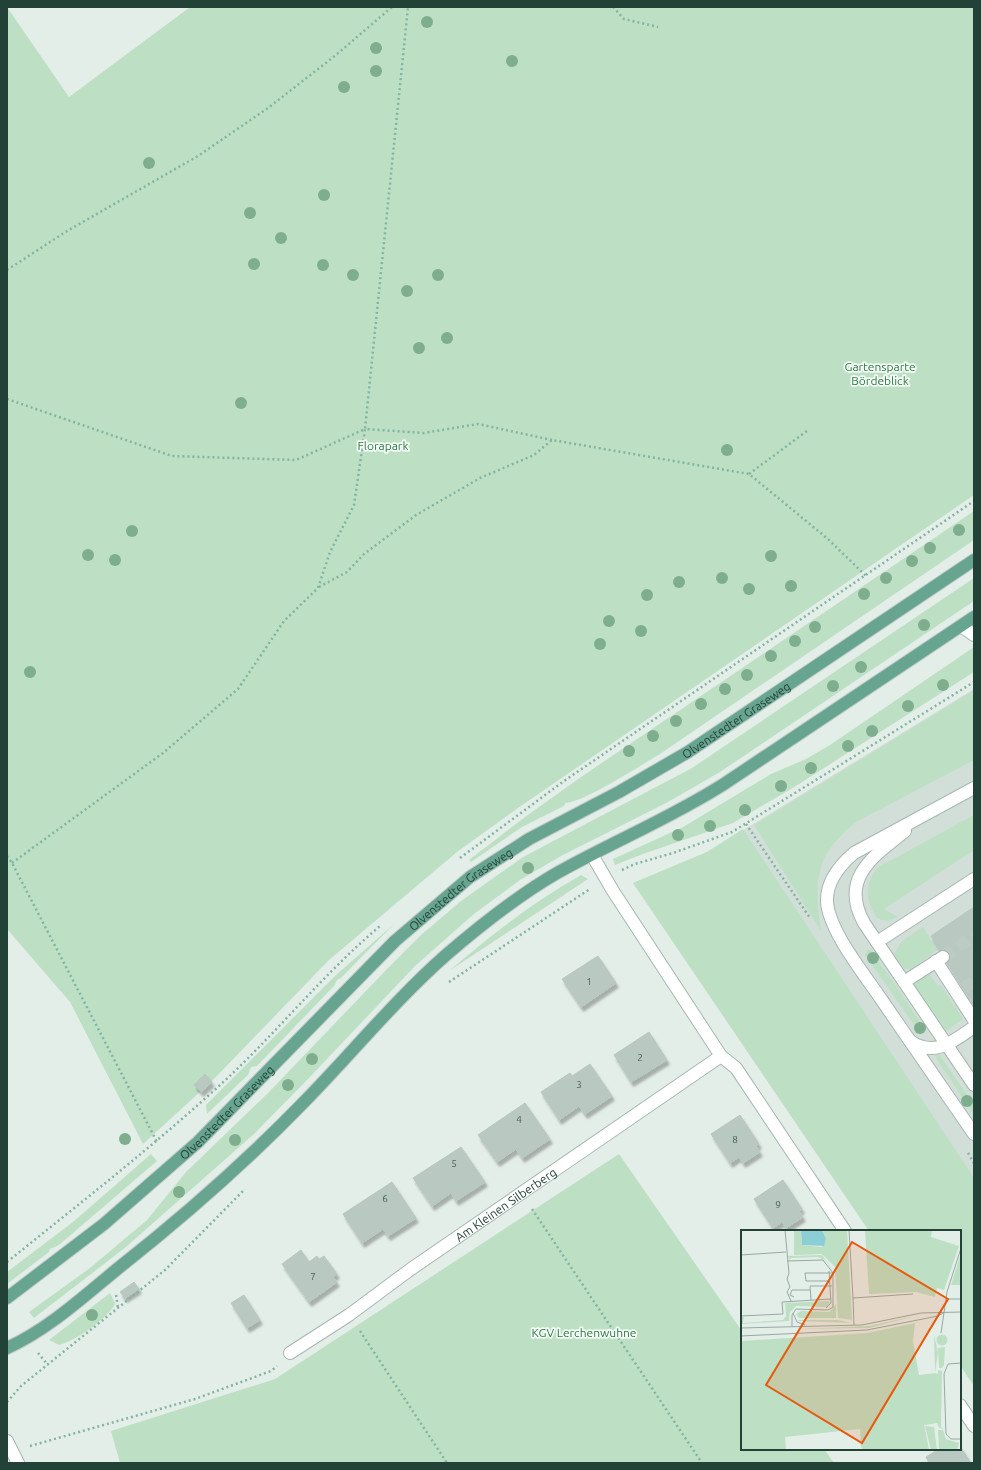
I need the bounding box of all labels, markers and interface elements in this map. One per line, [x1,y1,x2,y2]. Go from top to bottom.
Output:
park label: Gartensparte Bördeblick [844,360,916,387]
park label: Florapark [358,439,408,452]
street label: Olvenstedter Graseweg [680,679,792,761]
street label: Olvenstedter Graseweg [406,845,515,933]
house number: 1 [586,976,592,987]
house number: 2 [637,1052,643,1063]
street label: Olvenstedter Graseweg [177,1063,276,1162]
house number: 3 [576,1079,582,1090]
house number: 4 [516,1114,522,1125]
house number: 8 [732,1134,738,1145]
house number: 5 [451,1158,457,1169]
street label: Am Kleinen Silberberg [452,1165,558,1243]
house number: 6 [382,1193,388,1204]
house number: 9 [775,1199,781,1210]
inset map [741,1230,961,1450]
house number: 7 [310,1271,316,1282]
park label: KGV Lerchenwuhne [532,1326,636,1339]

